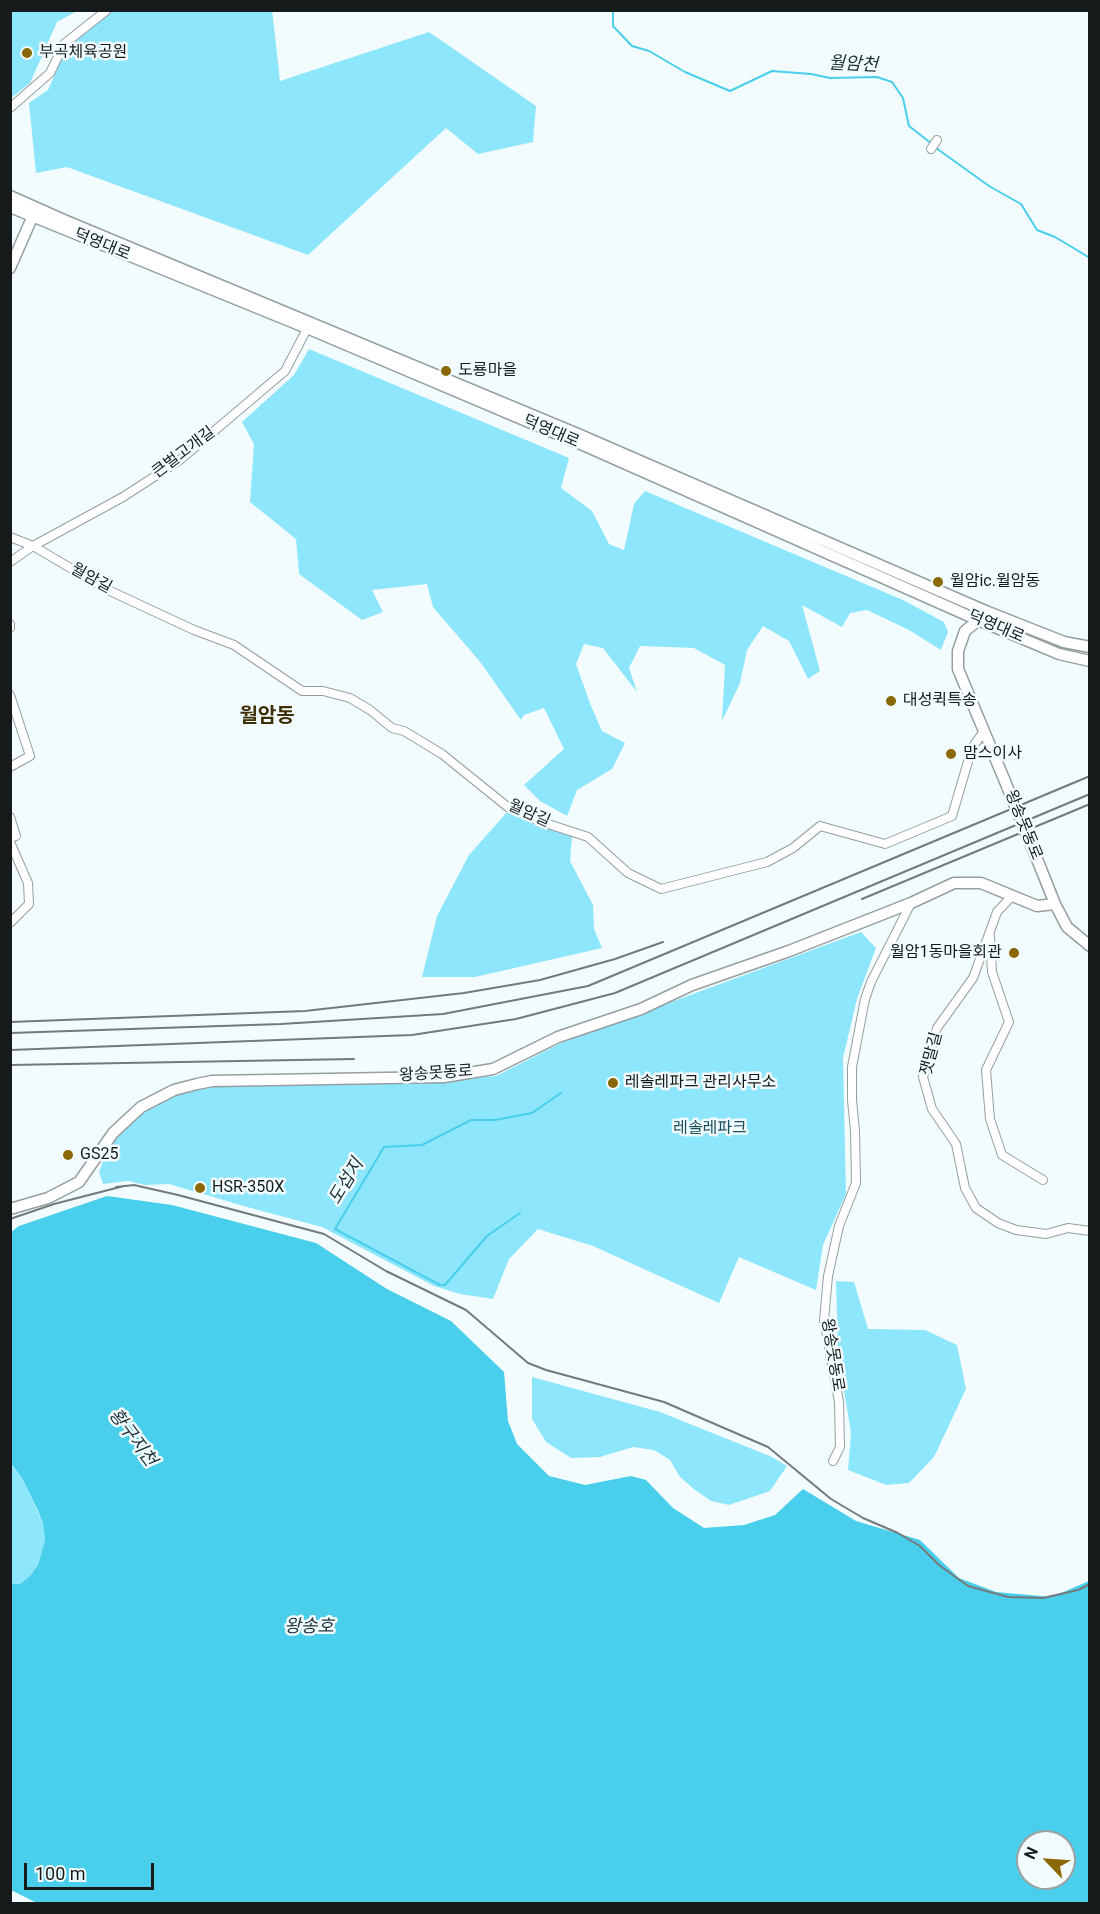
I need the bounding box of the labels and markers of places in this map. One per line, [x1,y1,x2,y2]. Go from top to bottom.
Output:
place label: 부곡체육공원 [39,43,127,63]
marker: 부곡체육공원 [20,46,34,60]
place label: 도룡마을 [458,361,517,381]
marker: 도룡마을 [439,364,453,378]
place label: 월암ic.월암동 [950,572,1040,592]
marker: 월암ic.월암동 [931,575,945,589]
place label: 대성퀵특송 [903,691,977,711]
marker: 대성퀵특송 [884,694,898,708]
place label: 맘스이사 [963,744,1022,764]
marker: 맘스이사 [944,747,958,761]
place label: 월암1동마을회관 [890,943,1002,963]
marker: 월암1동마을회관 [1007,946,1021,960]
place label: 레솔레파크 관리사무소 [625,1073,776,1093]
marker: 레솔레파크 관리사무소 [606,1076,620,1090]
place label: GS25 [80,1145,118,1165]
marker: GS25 [61,1148,75,1162]
place label: HSR-350X [212,1178,284,1198]
marker: HSR-350X [193,1181,207,1195]

